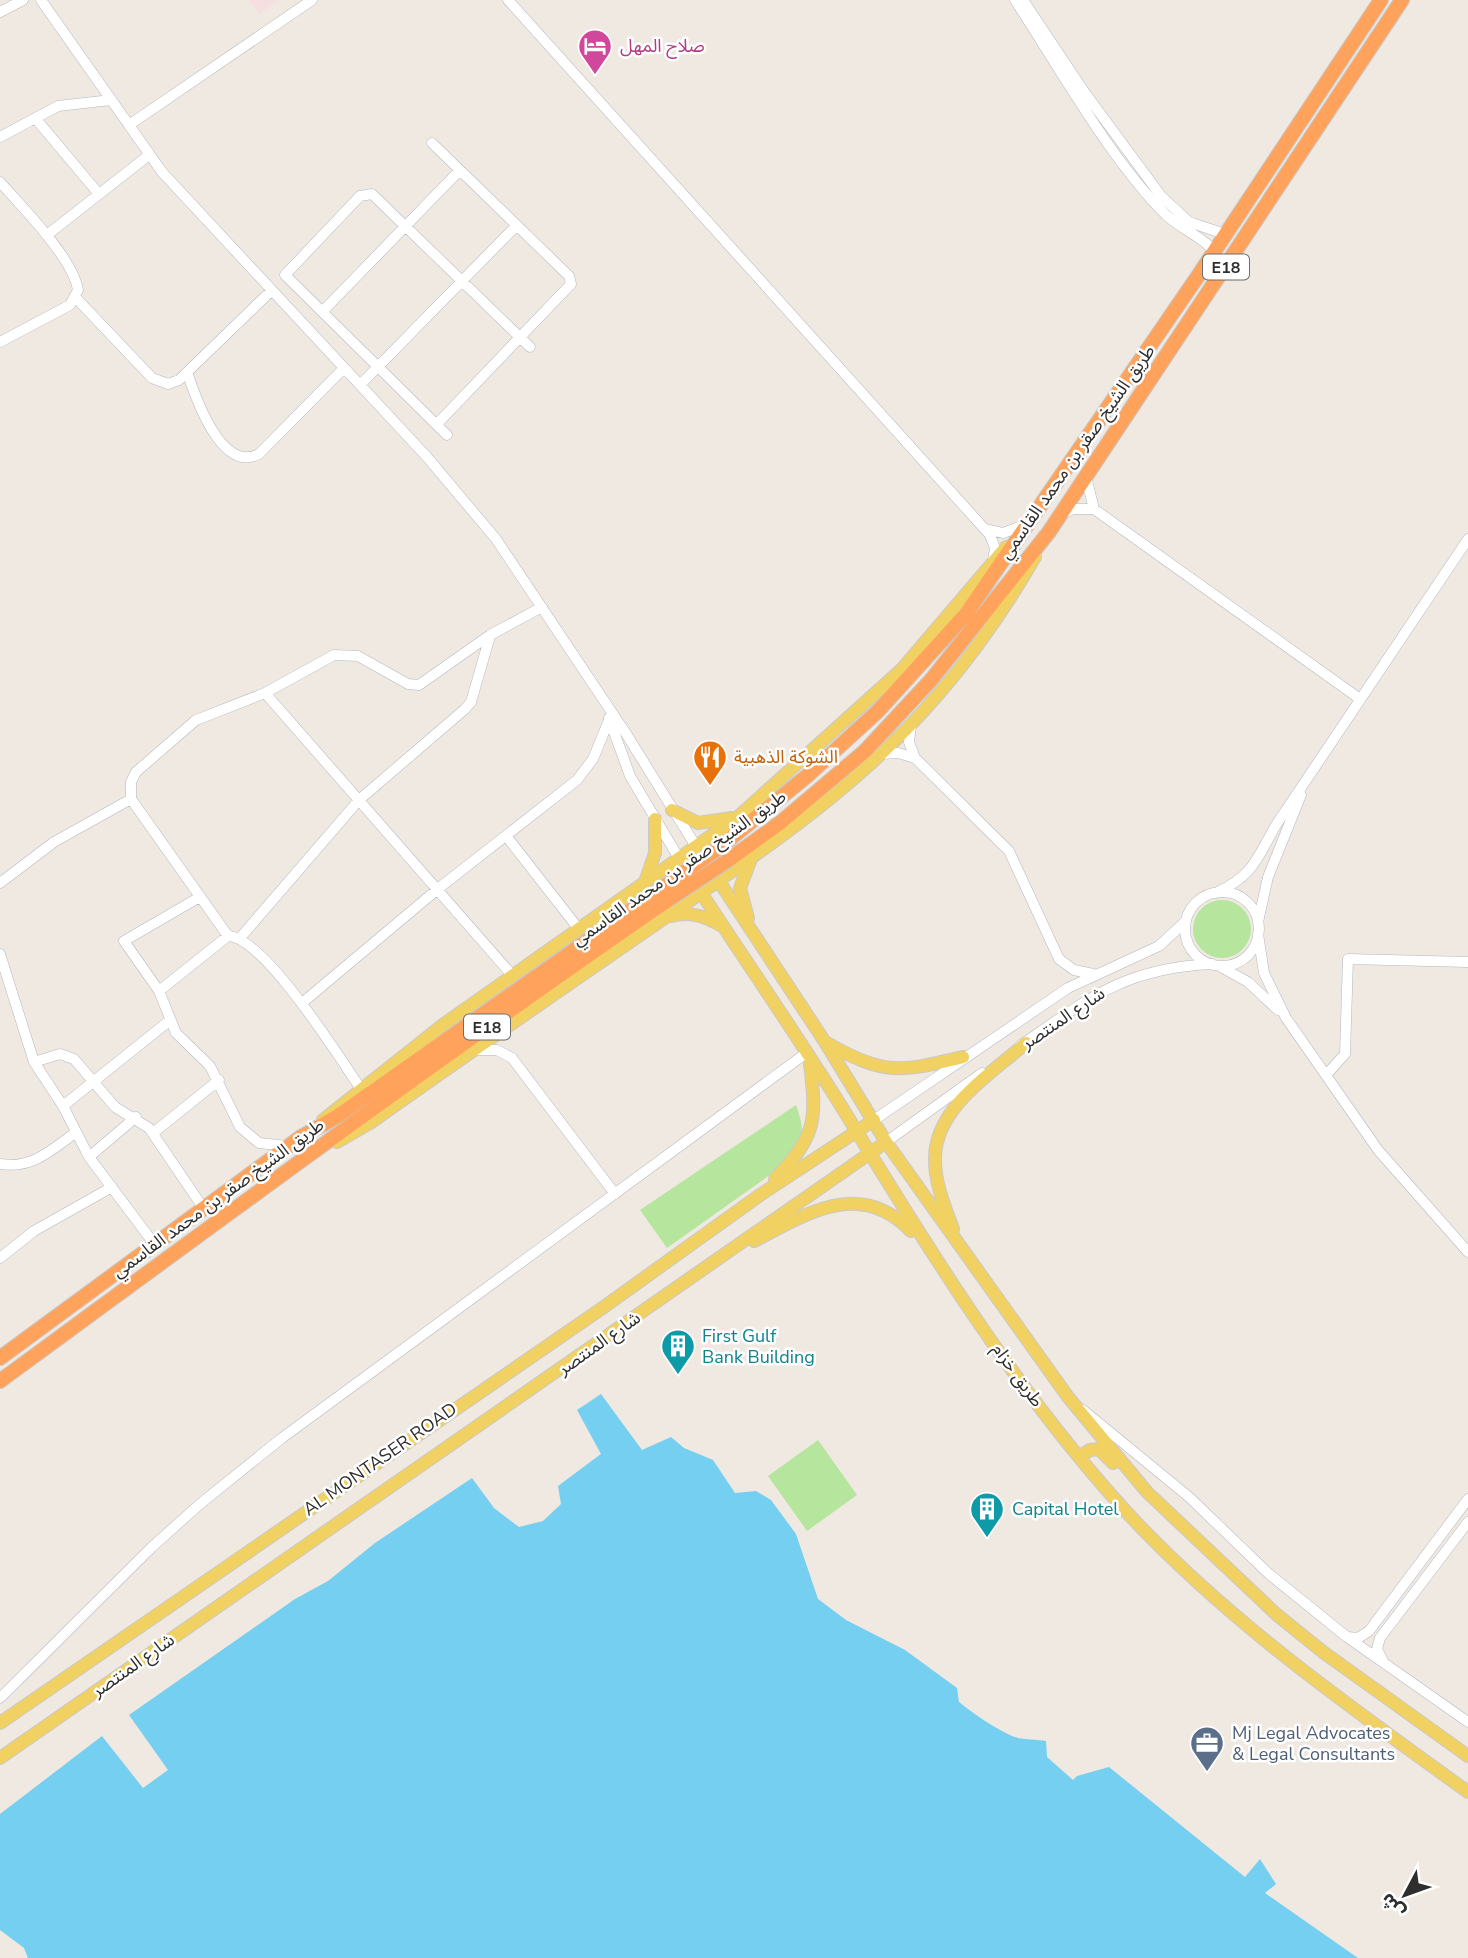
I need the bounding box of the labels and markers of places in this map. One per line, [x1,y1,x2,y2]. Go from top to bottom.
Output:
hotel icon: صلاح المهل [576,27,614,76]
place label: صلاح المهل [620,34,705,59]
restaurant icon: الشوكة الذهبية [691,738,729,787]
place label: الشوكة الذهبية [734,745,838,769]
place label: First Gulf Bank Building [702,1324,815,1369]
building icon: First Gulf Bank Building [659,1327,697,1376]
building icon: Capital Hotel [968,1490,1006,1539]
place label: Capital Hotel [1012,1497,1119,1521]
place label: Mj Legal Advocates & Legal Consultants [1232,1721,1395,1766]
office icon: Mj Legal Advocates & Legal Consultants [1188,1724,1226,1773]

